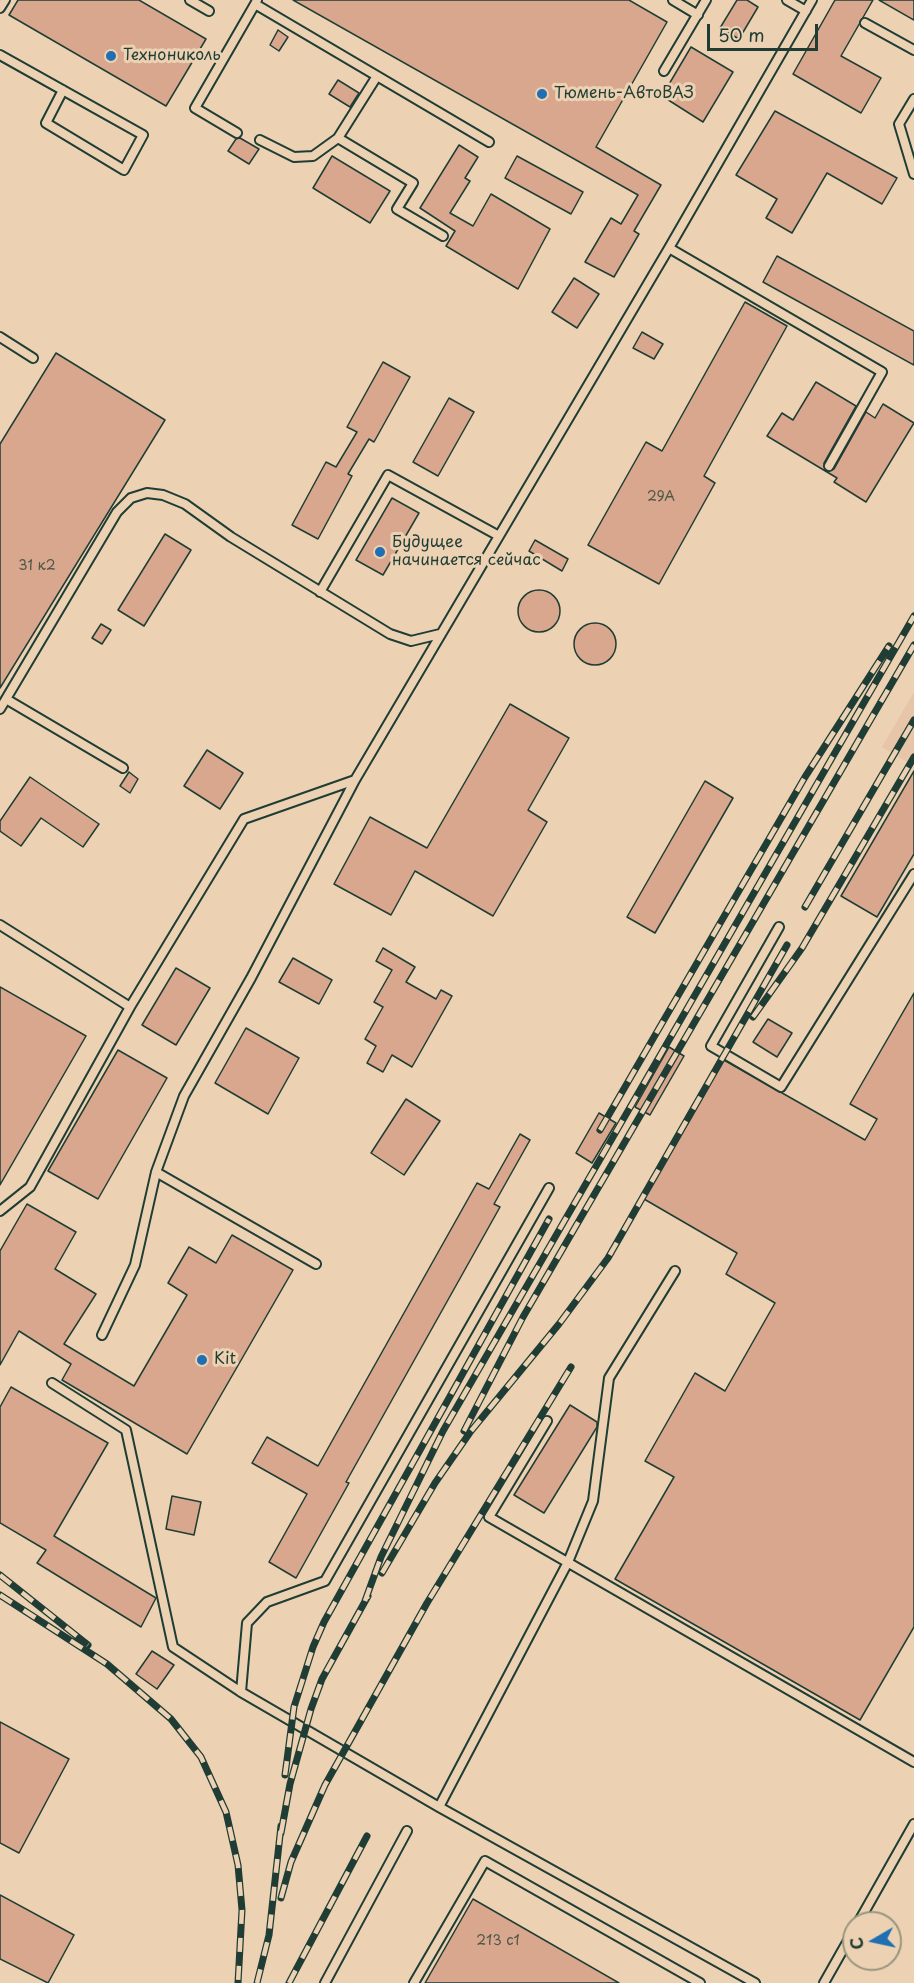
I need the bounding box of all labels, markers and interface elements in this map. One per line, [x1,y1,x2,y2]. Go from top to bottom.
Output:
scale bar [710,12,821,50]
text: 50 m [718,21,765,48]
place label: Технониколь [123,46,221,66]
marker: Технониколь [104,49,118,63]
place label: Тюмень-АвтоВАЗ [554,84,694,104]
marker: Тюмень-АвтоВАЗ [535,87,549,101]
house number: 29А [647,489,675,505]
place label: Будущее начинается сейчас [392,533,541,571]
marker: Будущее начинается сейчас [373,545,387,559]
house number: 31 к2 [18,558,56,574]
place label: Kit [214,1350,236,1370]
marker: Kit [195,1353,209,1367]
north arrow [842,1911,902,1971]
house number: 213 с1 [476,1933,520,1949]
text: С [843,1936,869,1951]

